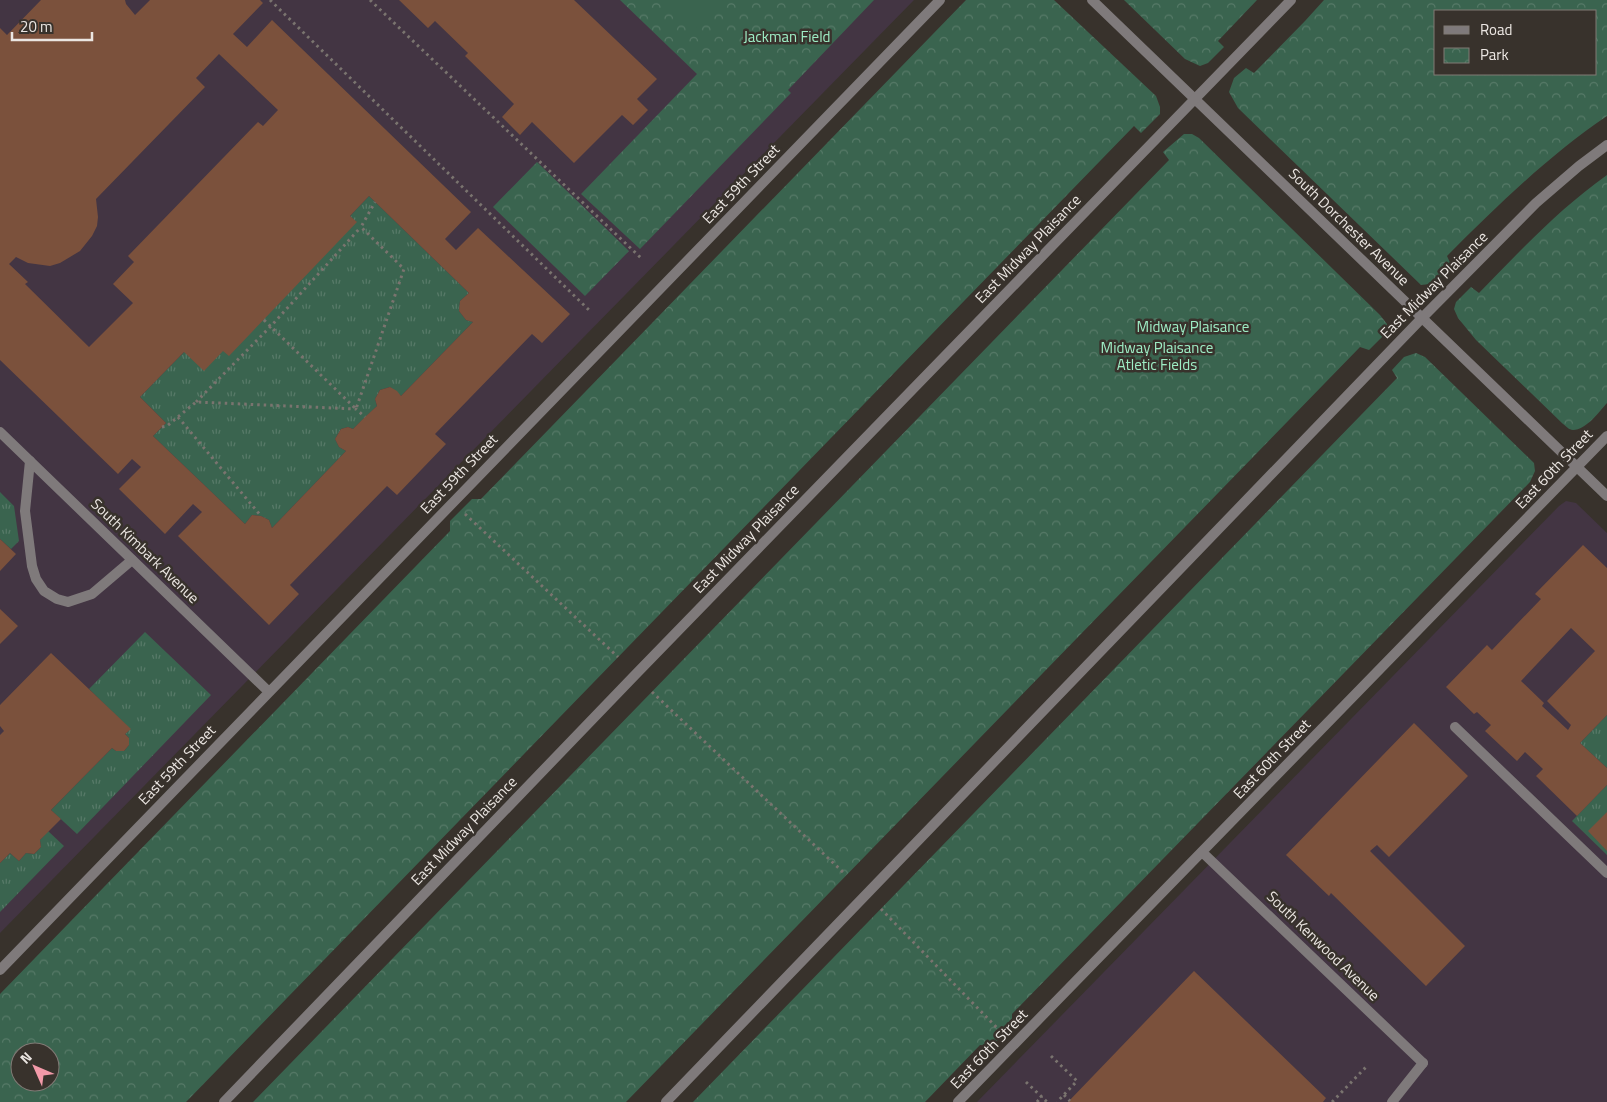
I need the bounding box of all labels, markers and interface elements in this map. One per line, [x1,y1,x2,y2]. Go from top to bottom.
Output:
scale bar [12,10,92,42]
legend [1434,10,1597,75]
text: 20 m [20,15,53,38]
text: Road [1480,18,1512,41]
park label: Jackman Field [743,25,831,48]
text: Park [1480,43,1509,66]
street label: East 59th Street [696,138,785,229]
street label: South Dorchester Avenue [1284,163,1415,291]
street label: East Midway Plaisance [969,189,1086,309]
street label: East Midway Plaisance [1375,226,1493,344]
park label: Midway Plaisance [1137,315,1249,338]
park label: Midway Plaisance Atletic Fields [1101,336,1213,376]
street label: East 60th Street [1509,423,1598,514]
street label: East 59th Street [414,428,503,519]
street label: East Midway Plaisance [687,479,804,599]
street label: South Kimbark Avenue [86,493,205,609]
street label: East 60th Street [1227,713,1316,804]
street label: East 59th Street [132,719,221,810]
street label: East Midway Plaisance [405,771,522,891]
street label: South Kenwood Avenue [1261,885,1385,1006]
street label: East 60th Street [944,1003,1033,1094]
north arrow [10,1042,60,1092]
text: N [15,1047,36,1068]

